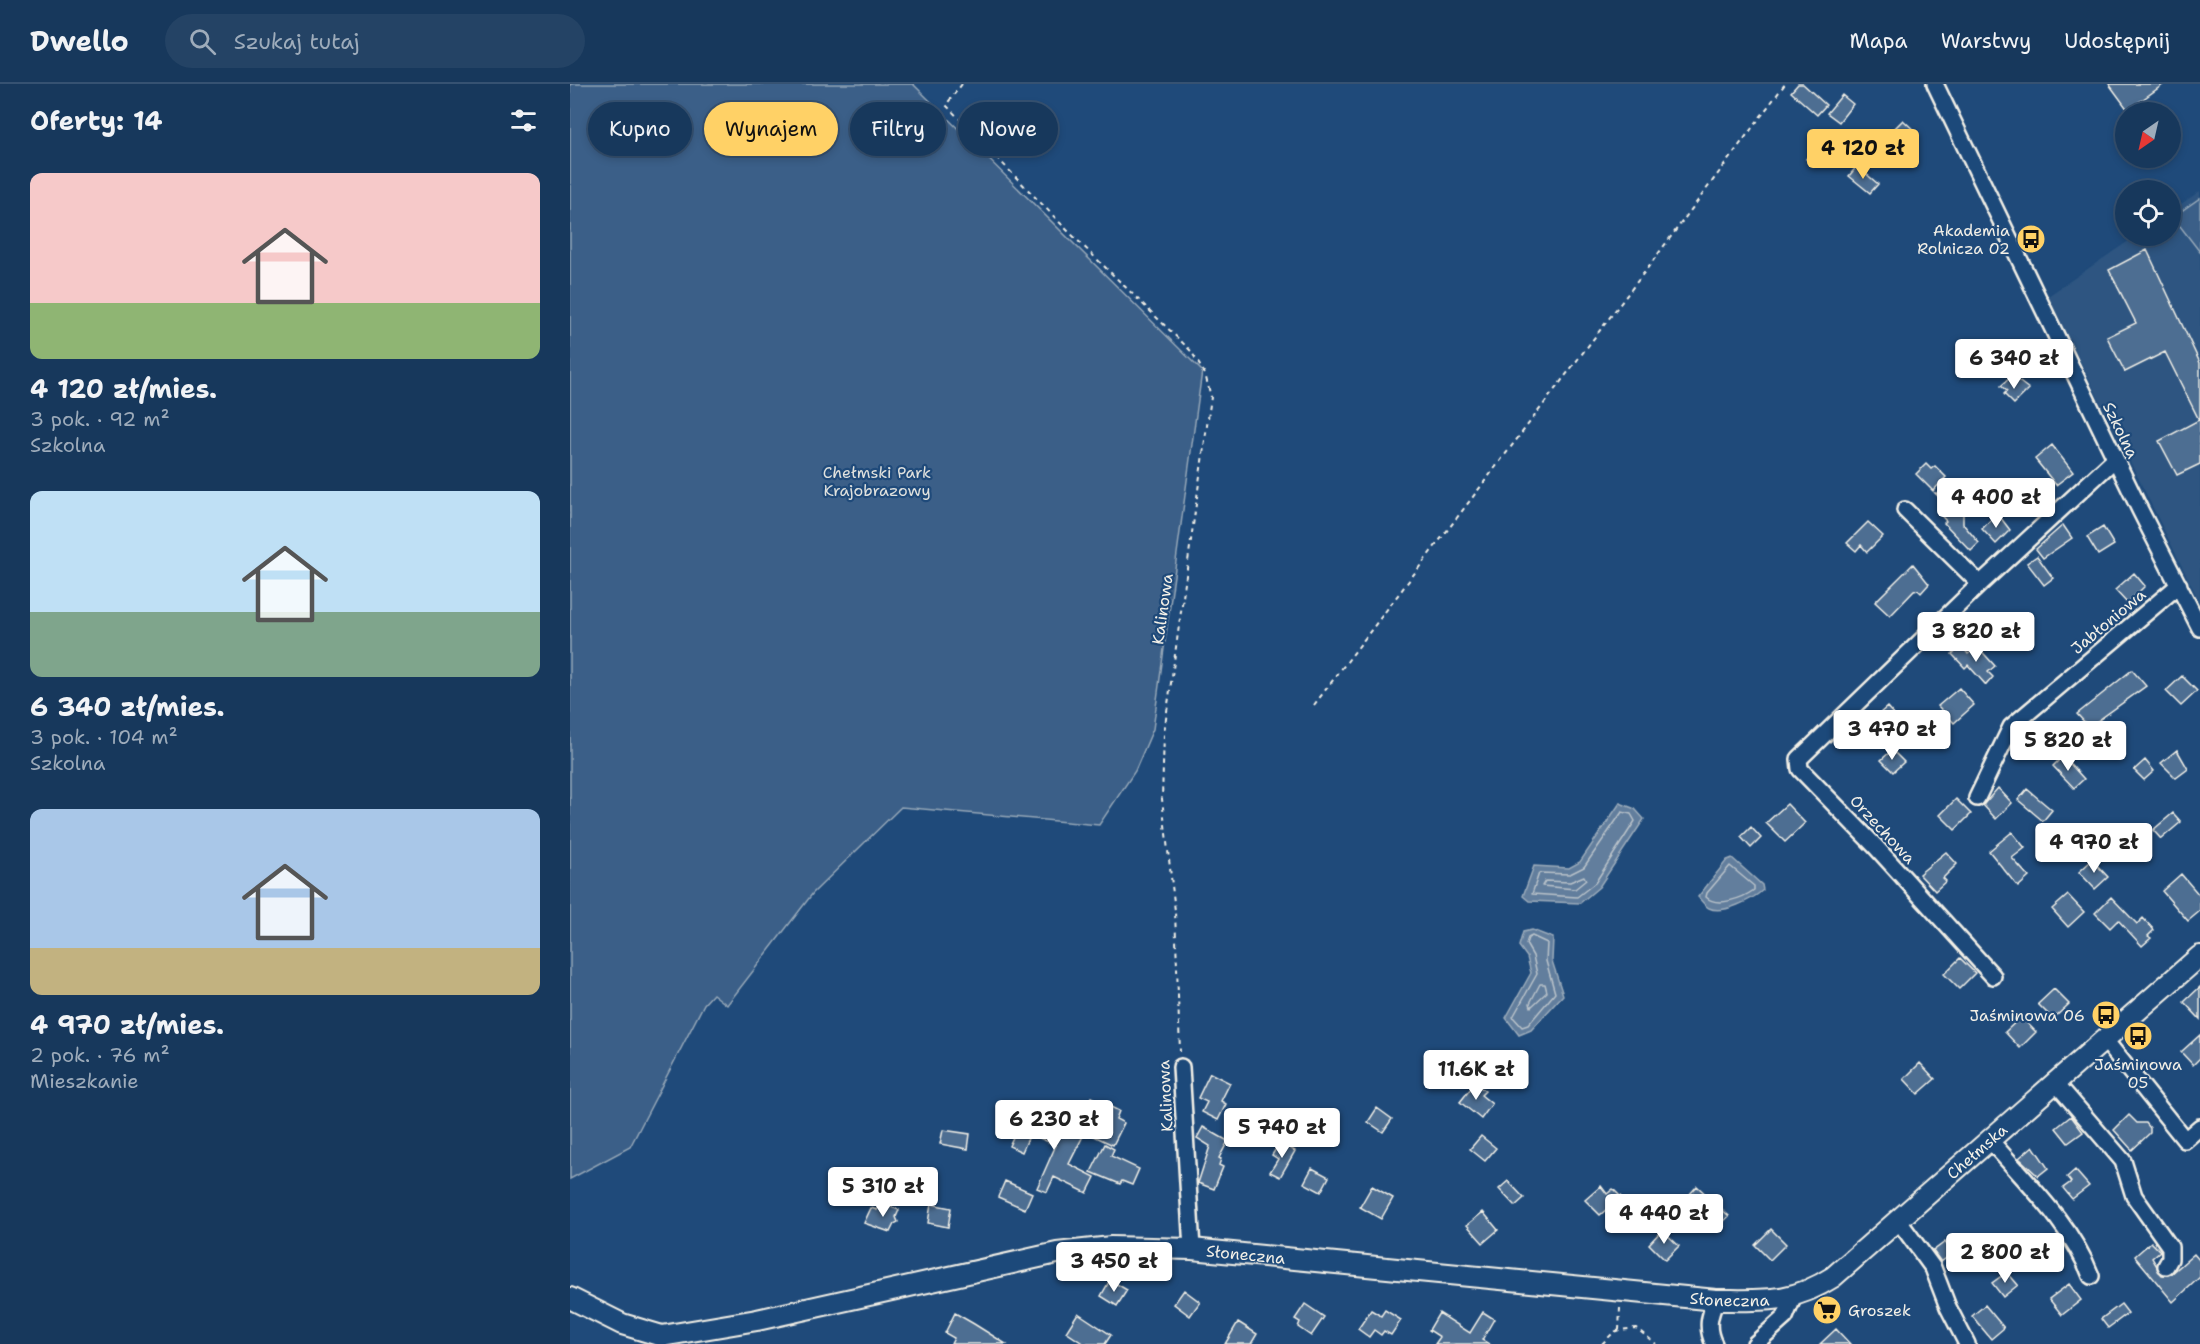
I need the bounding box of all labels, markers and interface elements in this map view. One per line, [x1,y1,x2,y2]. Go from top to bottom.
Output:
search box [165,14,585,68]
text: Dwello [30,22,129,60]
icon: search [186,25,219,58]
text: Szukaj tutaj [234,27,360,56]
text: Mapa [1850,27,1908,55]
text: Warstwy [1941,27,2031,55]
text: Udostępnij [2064,27,2170,55]
chip: Kupno [588,102,692,156]
chip: Wynajem [704,102,838,156]
chip: Filtry [850,102,946,156]
chip: Nowe [958,102,1058,156]
north arrow [2115,102,2181,168]
map controls [2115,102,2181,246]
text: Oferty: 14 [30,103,163,138]
icon: filters [507,104,540,137]
pin: 4 120 zł [1801,129,1925,180]
text: 4 120 zł [1821,135,1905,161]
button: locate [2115,180,2181,246]
icon: home [231,212,339,320]
place label: Akademia Rolnicza 02 [1917,220,2010,259]
bus stop icon: Akademia Rolnicza 02 [2015,223,2047,255]
pin: 6 340 zł [1952,339,2076,390]
text: 6 340 zł [1969,345,2059,371]
text: 4 120 zł/mies. [30,371,217,406]
street label: Szkolna [2098,399,2143,462]
text: 3 pok. · 92 m² [30,406,170,432]
text: Szkolna [30,432,105,458]
park label: Chełmski Park Krajobrazowy [823,462,931,501]
pin: 4 400 zł [1934,478,2058,529]
text: 4 400 zł [1951,484,2041,510]
icon: home [231,530,339,638]
street label: Kalinowa [1147,572,1178,646]
street label: Jabłoniowa [2067,584,2150,659]
pin: 3 820 zł [1914,612,2038,663]
text: 3 820 zł [1931,618,2021,644]
text: 6 340 zł/mies. [30,689,225,724]
pin: 3 470 zł [1830,710,1954,761]
text: 3 470 zł [1848,716,1936,742]
pin: 5 820 zł [2006,721,2130,772]
text: 3 pok. · 104 m² [30,724,178,750]
text: 5 820 zł [2024,727,2112,753]
text: Szkolna [30,750,105,776]
street label: Orzechowa [1845,790,1920,868]
pin: 4 970 zł [2032,823,2156,874]
text: 4 970 zł [2049,829,2139,855]
icon: home [231,848,339,956]
bus stop icon: Jaśminowa 06 [2090,999,2122,1031]
place label: Jaśminowa 06 [1970,1005,2085,1026]
text: 4 970 zł/mies. [30,1007,224,1042]
bus stop icon: Jaśminowa 05 [2122,1020,2154,1052]
text: 2 pok. · 76 m² [30,1042,170,1068]
pin: 11.6K zł [1414,1050,1538,1101]
place label: Jaśminowa 05 [2094,1054,2182,1093]
text: 11.6K zł [1438,1056,1514,1082]
street label: Kalinowa [1153,1060,1178,1132]
text: Mieszkanie [30,1068,139,1094]
pin: 6 230 zł [992,1100,1116,1151]
text: 6 230 zł [1009,1106,1099,1132]
pin: 5 740 zł [1220,1108,1344,1159]
text: 5 740 zł [1238,1114,1326,1140]
street label: Chełmska [1942,1119,2012,1184]
pin: 5 310 zł [821,1167,945,1218]
text: 5 310 zł [842,1173,924,1199]
pin: 4 440 zł [1602,1194,1726,1245]
text: 4 440 zł [1619,1200,1709,1226]
pin: 2 800 zł [1943,1233,2067,1284]
text: 2 800 zł [1960,1239,2050,1265]
street label: Słoneczna [1205,1240,1286,1269]
pin: 3 450 zł [1052,1242,1176,1293]
text: 3 450 zł [1070,1248,1158,1274]
street label: Słoneczna [1689,1288,1770,1311]
supermarket icon: Groszek [1811,1294,1843,1326]
place label: Groszek [1848,1300,1911,1321]

